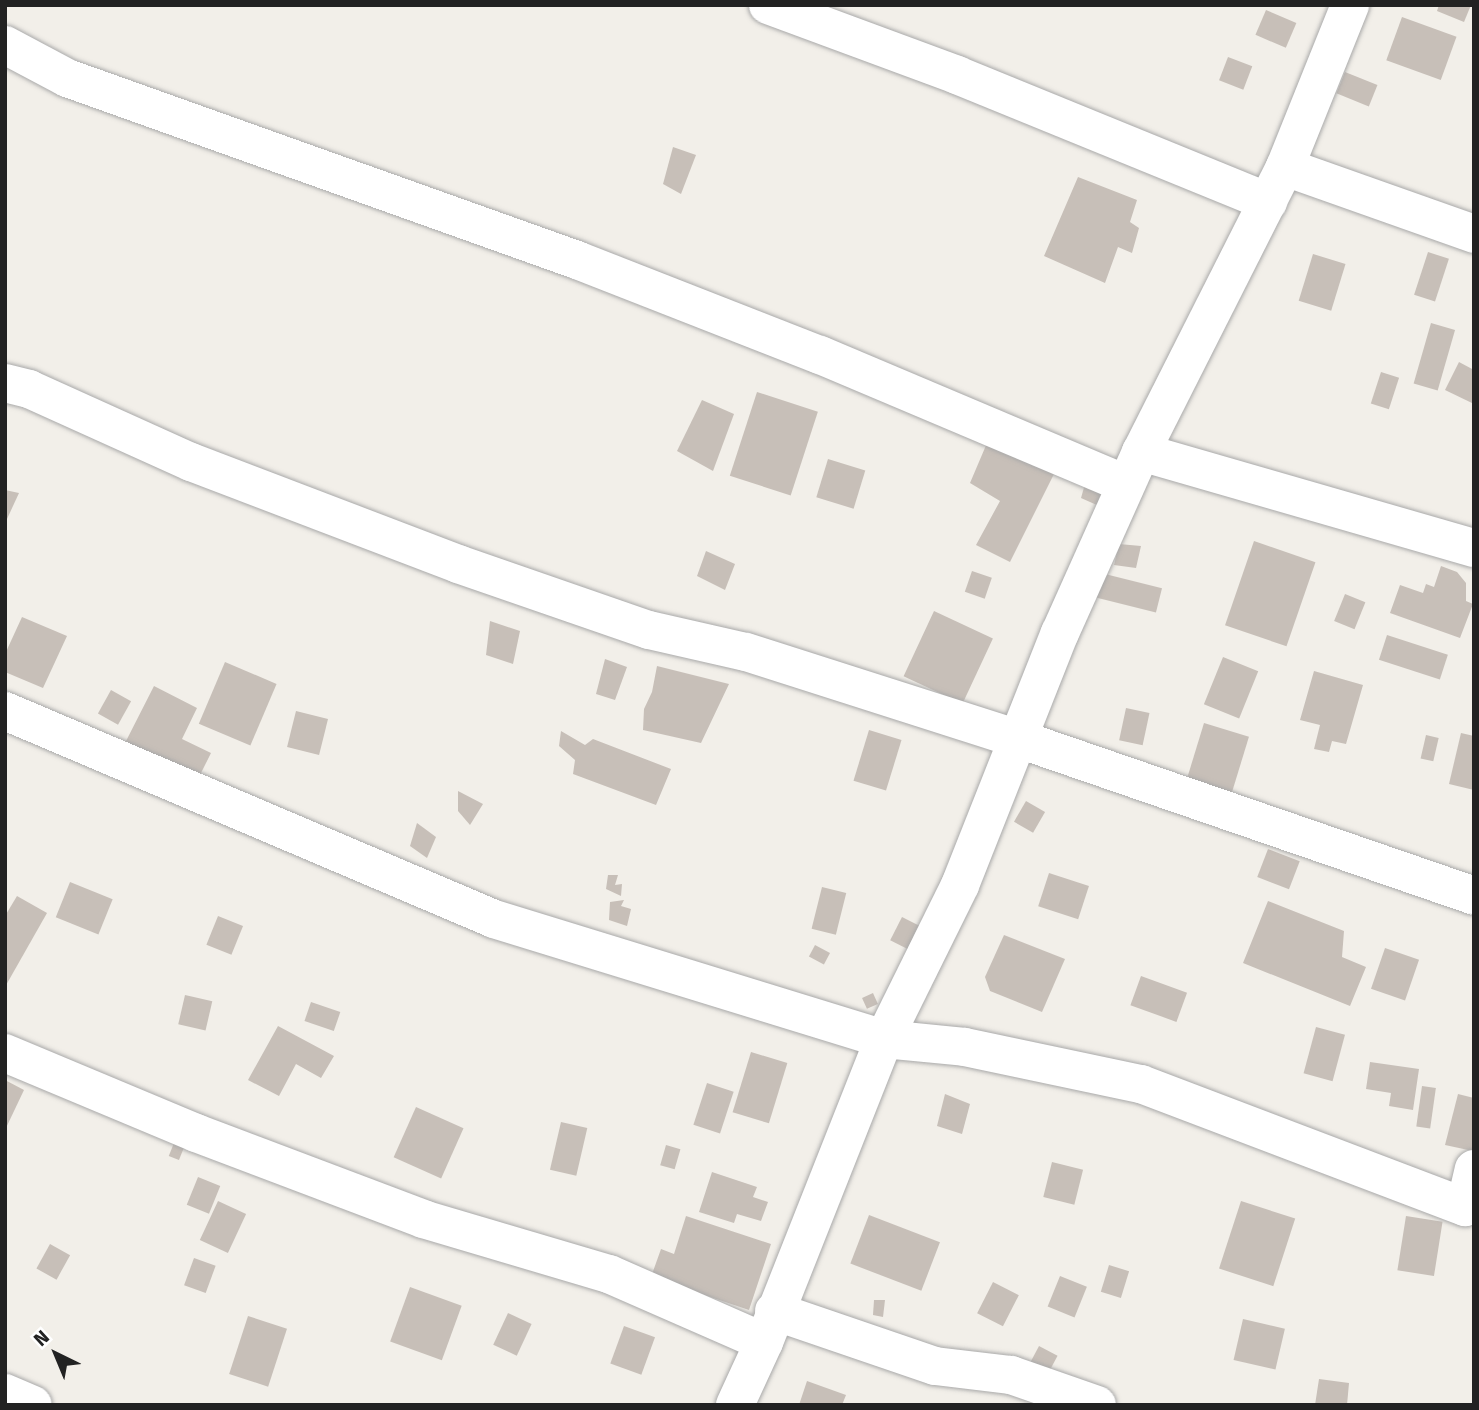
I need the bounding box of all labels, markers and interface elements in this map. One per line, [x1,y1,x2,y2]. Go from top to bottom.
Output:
north arrow [21,1319,91,1389]
text: N [29,1326,54,1351]

